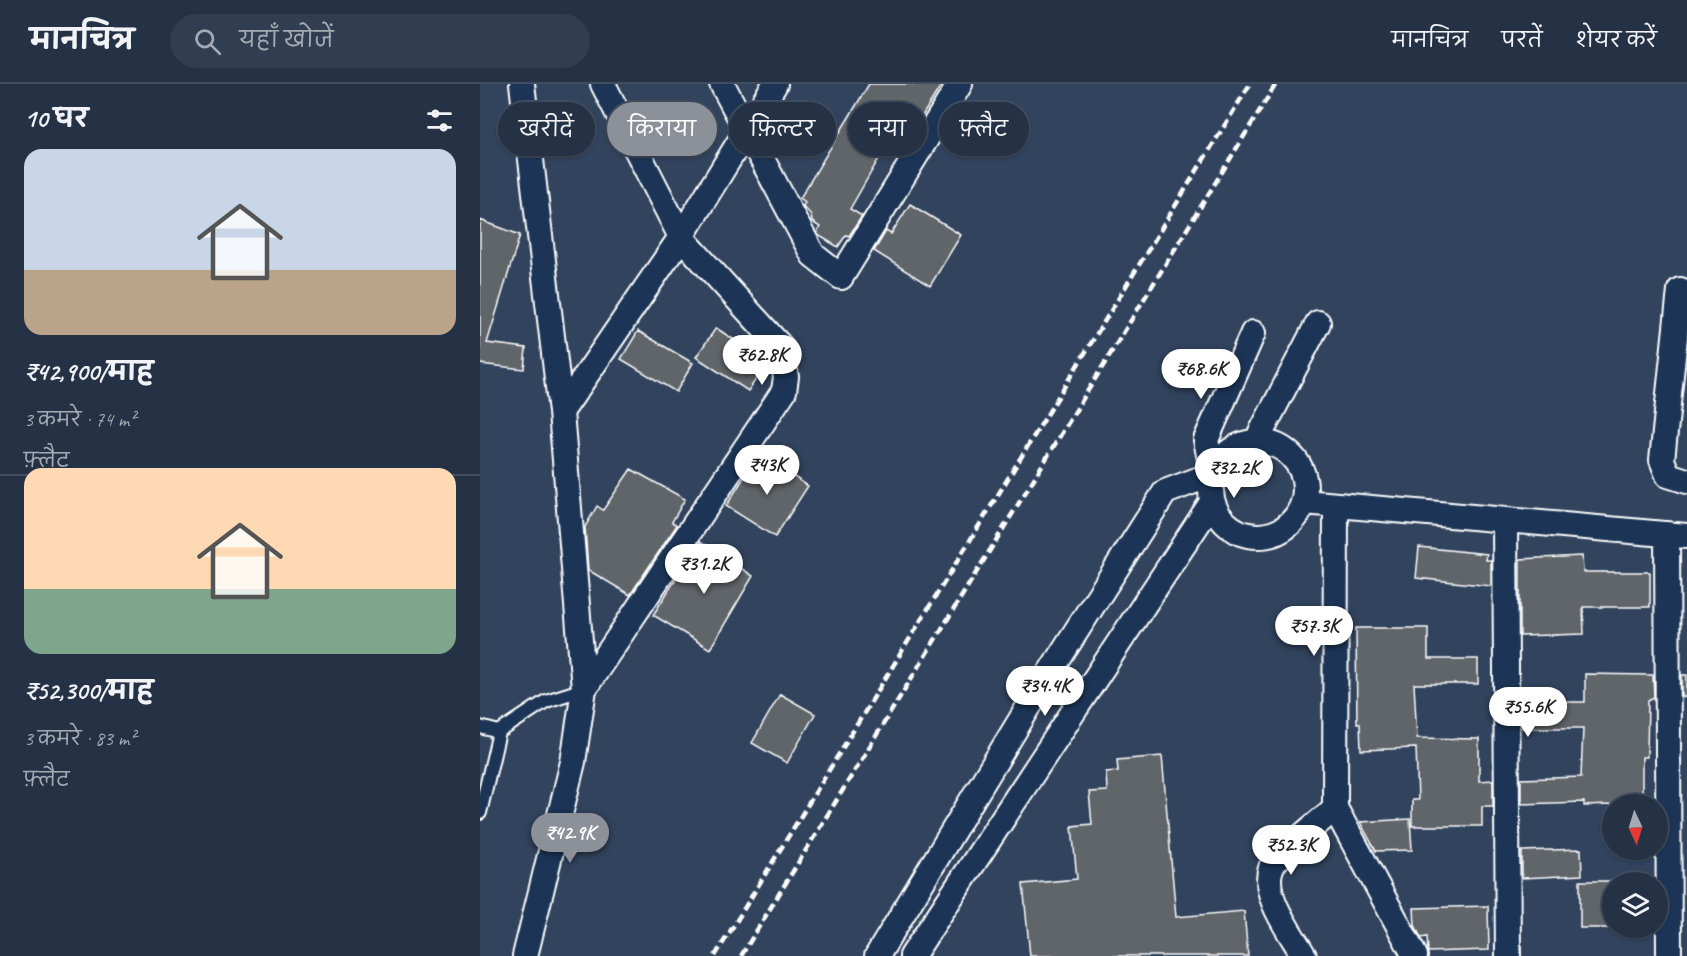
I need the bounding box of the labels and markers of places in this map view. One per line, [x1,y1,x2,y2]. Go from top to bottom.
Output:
pin: ₹62.8K [713,335,811,386]
pin: ₹68.6K [1152,349,1250,400]
pin: ₹43K [731,445,803,496]
pin: ₹32.2K [1185,448,1283,499]
pin: ₹31.2K [655,544,753,595]
pin: ₹57.3K [1265,606,1363,657]
pin: ₹34.4K [996,666,1094,717]
pin: ₹55.6K [1479,687,1577,738]
pin: ₹42.9K [521,813,619,864]
pin: ₹52.3K [1242,825,1340,876]

